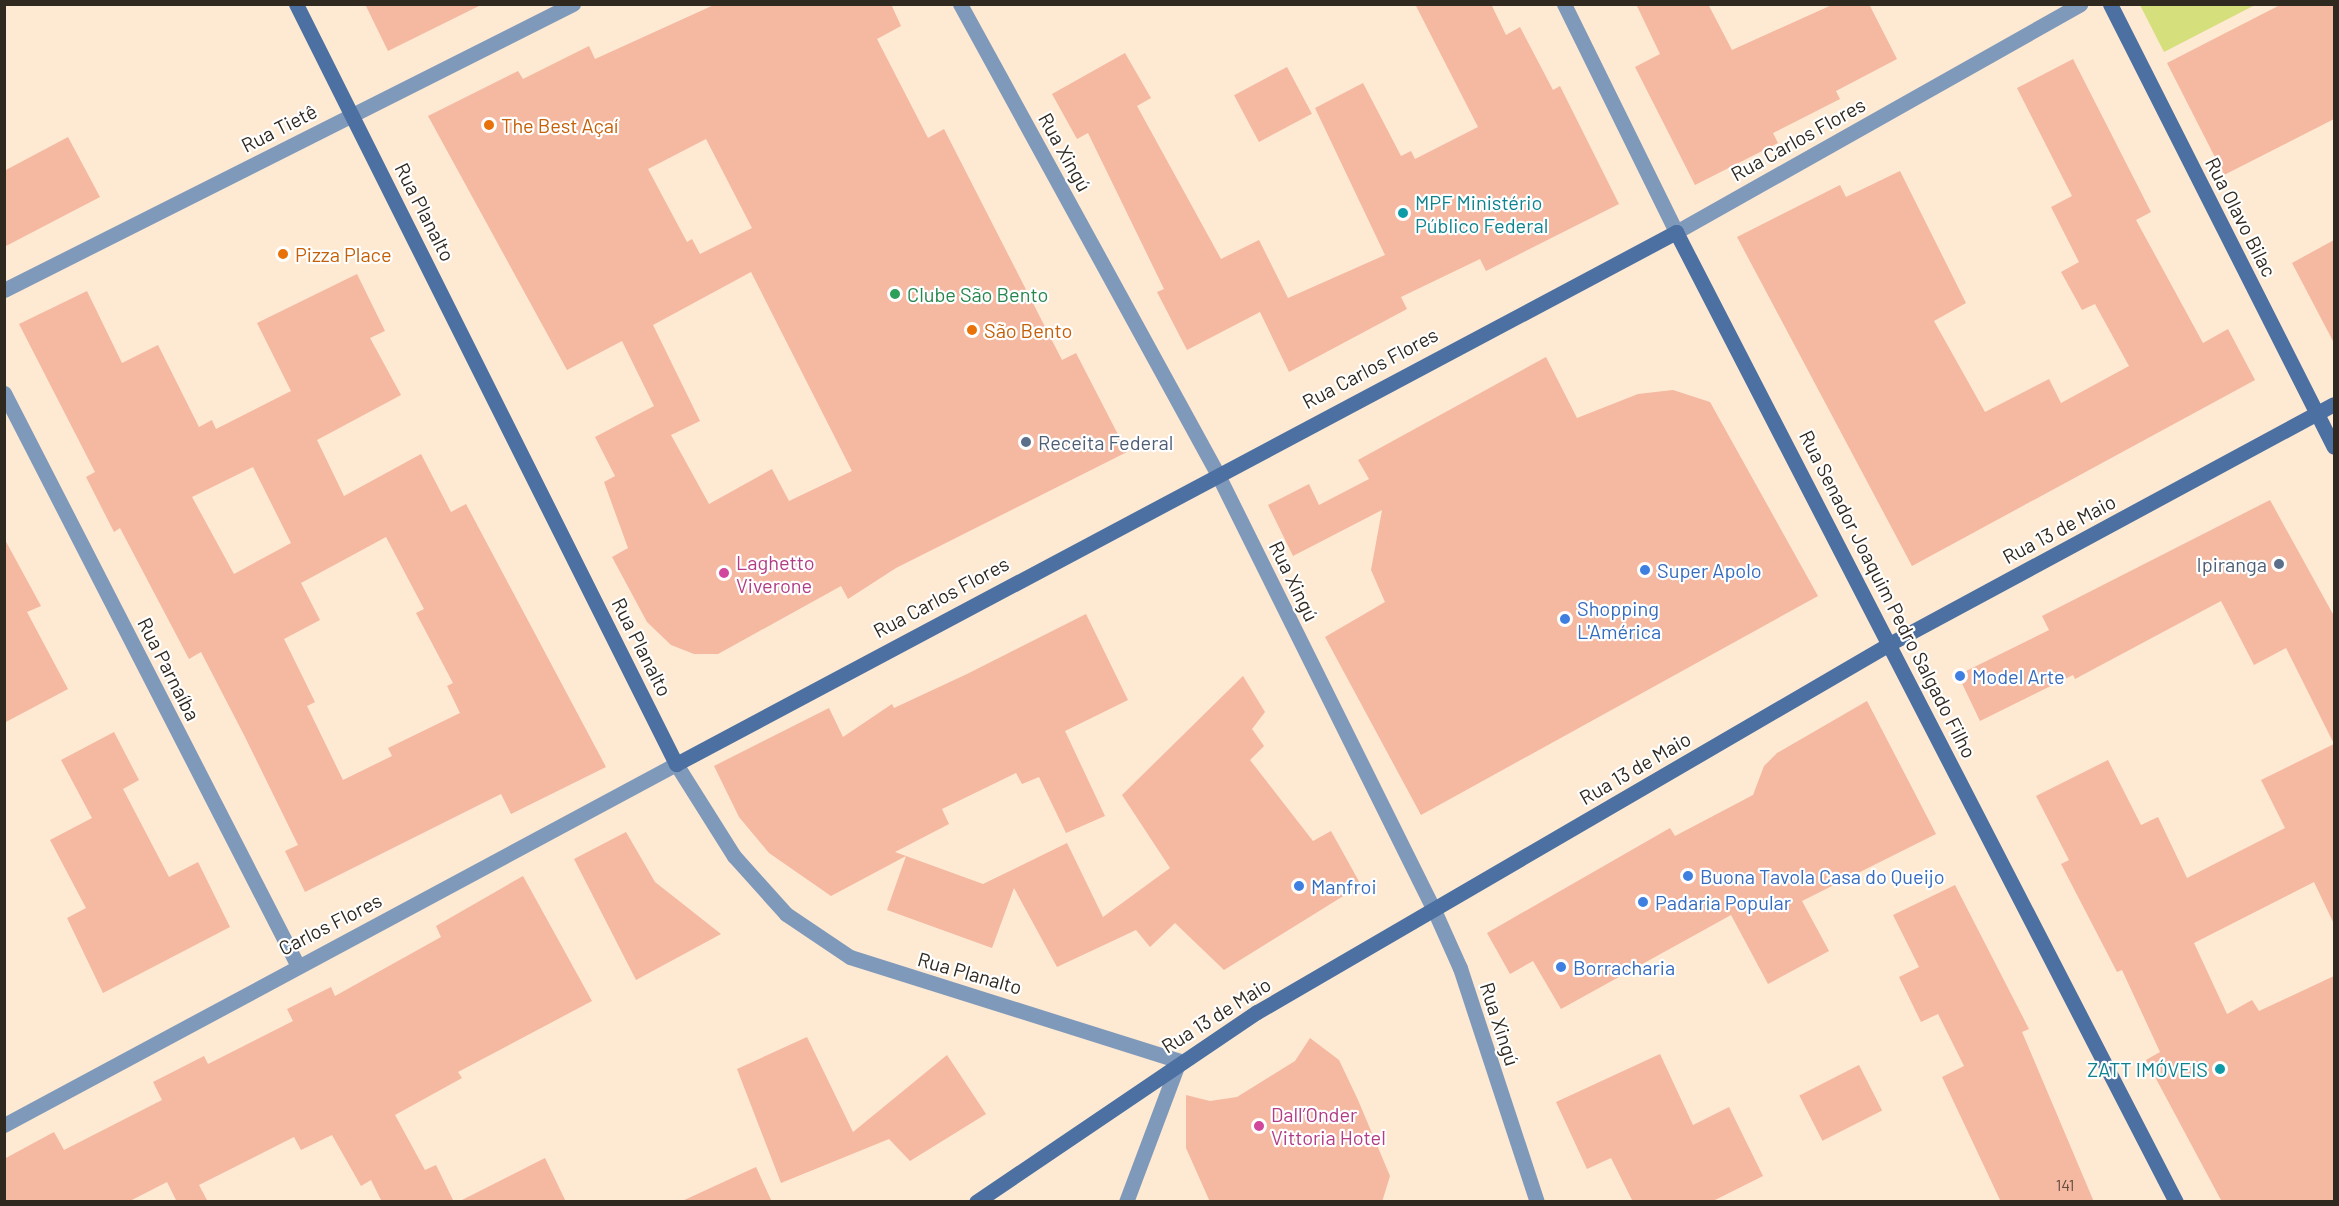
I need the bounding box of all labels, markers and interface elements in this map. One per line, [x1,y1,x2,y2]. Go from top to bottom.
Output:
street label: Rua Carlos Flores [1727,92,1869,186]
street label: Rua Tietê [237,99,321,157]
street label: Rua Xingú [1034,108,1096,196]
place label: The Best Açaí [501,113,618,137]
marker: The Best Açaí [482,118,496,132]
street label: Rua Olavo Bilac [2201,153,2281,281]
street label: Rua Planalto [390,159,460,265]
place label: MPF Ministério Público Federal [1415,190,1548,237]
marker: MPF Ministério Público Federal [1396,206,1410,220]
place label: Pizza Place [295,242,392,266]
marker: Pizza Place [276,247,290,261]
place label: Clube São Bento [907,282,1048,306]
marker: Clube São Bento [888,287,902,301]
place label: São Bento [984,318,1072,342]
street label: Rua Carlos Flores [1298,322,1442,414]
marker: São Bento [965,323,979,337]
street label: Rua Senador Joaquim Pedro Salgado Filho [1795,426,1981,762]
place label: Receita Federal [1038,430,1173,454]
marker: Receita Federal [1019,435,1033,449]
street label: Rua 13 de Maio [1998,489,2120,569]
street label: Rua Xingú [1264,537,1324,625]
place label: Laghetto Viverone [736,550,815,597]
street label: Rua Carlos Flores [869,551,1013,643]
place label: Ipiranga [2197,552,2267,576]
marker: Ipiranga [2272,557,2286,571]
place label: Super Apolo [1657,558,1762,582]
marker: Super Apolo [1638,563,1652,577]
marker: Laghetto Viverone [717,566,731,580]
street label: Rua Planalto [607,594,677,700]
place label: Shopping L'América [1577,596,1661,643]
marker: Shopping L'América [1558,612,1572,626]
street label: Rua Parnaíba [133,613,205,725]
place label: Model Arte [1972,664,2065,688]
marker: Model Arte [1953,669,1967,683]
street label: Rua 13 de Maio [1575,726,1695,810]
place label: Buona Tavola Casa do Queijo [1700,864,1945,888]
marker: Buona Tavola Casa do Queijo [1681,869,1695,883]
place label: Manfroi [1311,874,1377,898]
marker: Manfroi [1292,879,1306,893]
street label: Carlos Flores [274,888,386,960]
place label: Padaria Popular [1655,890,1791,914]
marker: Padaria Popular [1636,895,1650,909]
street label: Rua Planalto [915,947,1025,999]
place label: Borracharia [1573,955,1675,979]
marker: Borracharia [1554,960,1568,974]
street label: Rua 13 de Maio [1157,972,1275,1058]
street label: Rua Xingú [1475,979,1525,1069]
place label: ZATT IMÓVEIS [2087,1057,2208,1081]
marker: ZATT IMÓVEIS [2213,1062,2227,1076]
place label: Dall’Onder Vittoria Hotel [1271,1102,1386,1149]
marker: Dall’Onder Vittoria Hotel [1252,1119,1266,1133]
house number: 141 [2056,1175,2074,1195]

